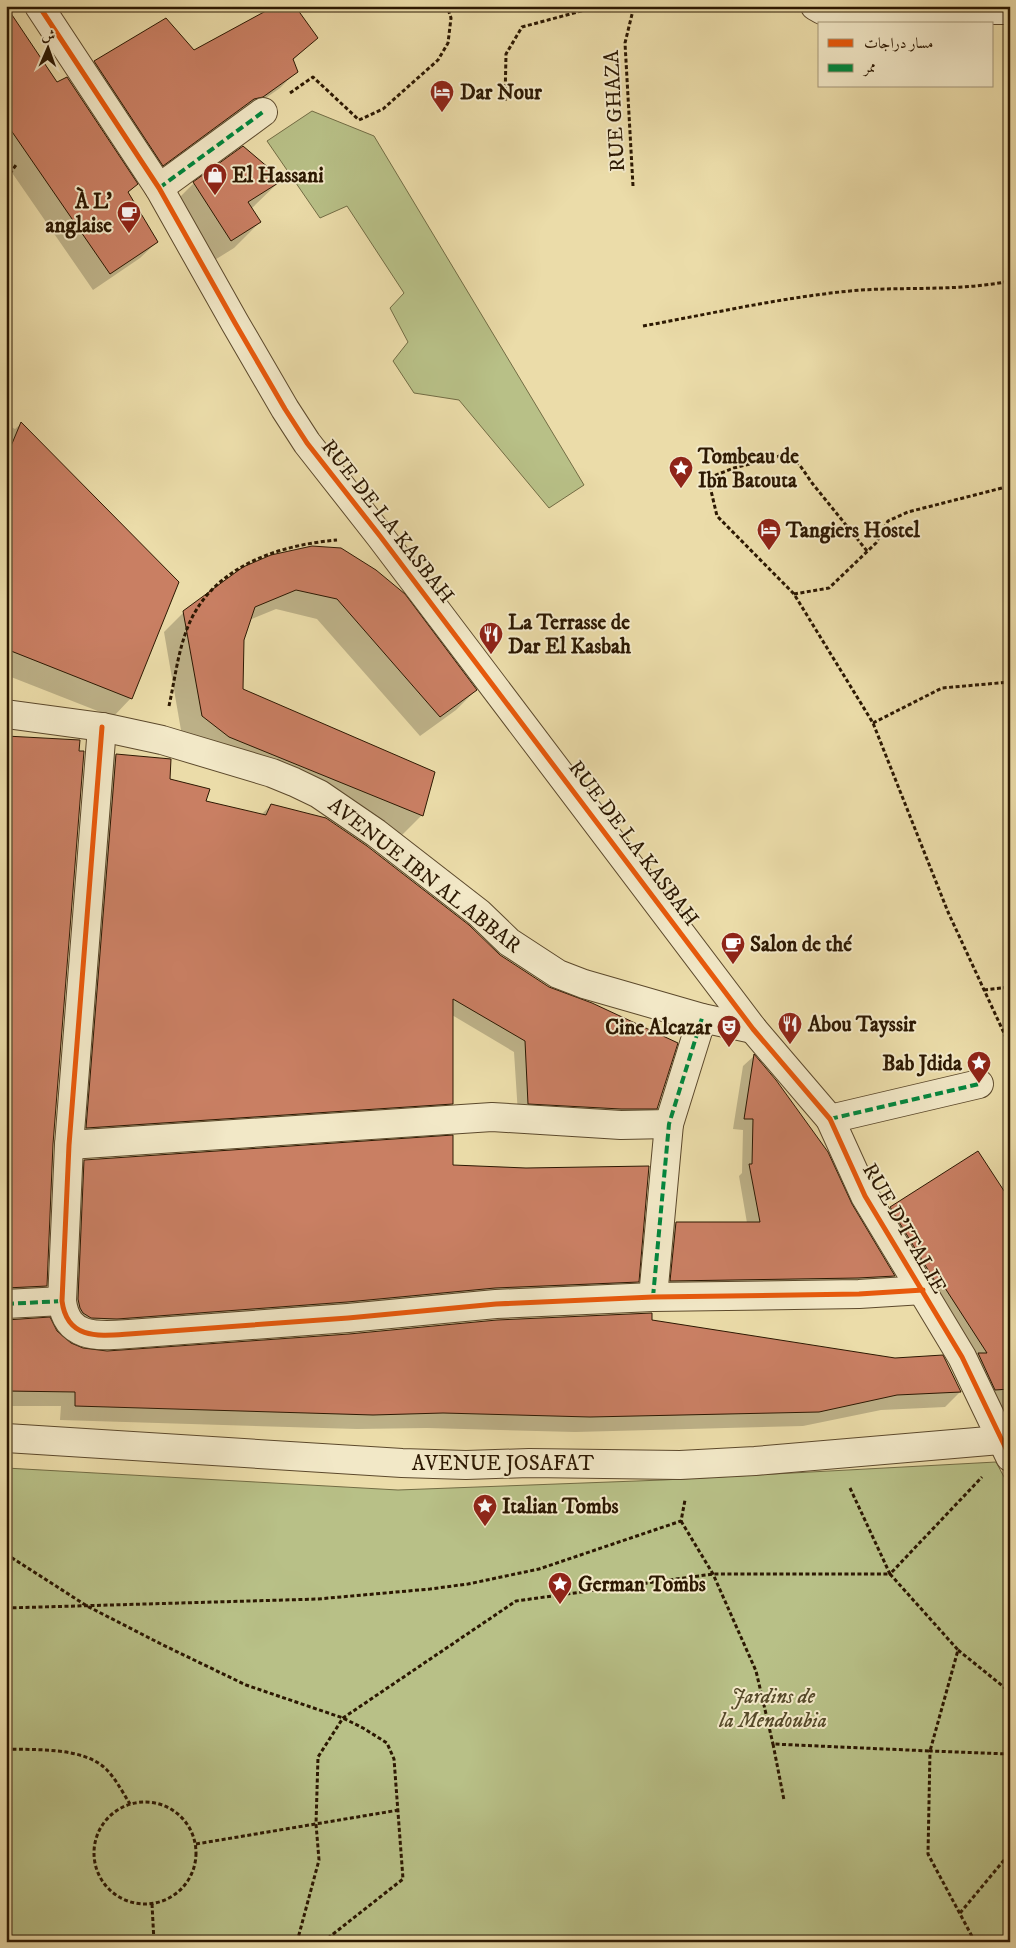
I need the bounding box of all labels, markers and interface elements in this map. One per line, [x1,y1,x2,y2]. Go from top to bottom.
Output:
north arrow [22,22,72,72]
legend [818,22,994,88]
text: ش [41,27,56,45]
text: مسار دراجات [864,34,933,53]
street label: RUE GHAZA [599,49,631,172]
text: ممر [862,58,876,77]
hotel icon: Dar Nour [429,79,455,113]
place label: Dar Nour [460,80,543,106]
shop icon: El Hassani [202,162,228,196]
place label: El Hassani [232,163,324,189]
place label: À L' anglaise [46,187,113,239]
cafe icon: À L' anglaise [116,200,142,234]
street label: RUE DE LA KASBAH [315,434,459,609]
place label: Tombeau de Ibn Batouta [697,444,799,494]
place icon: Tombeau de Ibn Batouta [668,455,694,489]
hotel icon: Tangiers Hostel [756,517,782,551]
place label: Tangiers Hostel [785,518,921,544]
place label: La Terrasse de Dar El Kasbah [508,610,632,660]
restaurant icon: La Terrasse de Dar El Kasbah [478,621,504,655]
street label: RUE DE LA KASBAH [562,756,704,932]
street label: AVENUE IBN AL ABBAR [323,792,526,959]
cafe icon: Salon de thé [720,931,746,965]
place label: Salon de thé [750,932,852,958]
restaurant icon: Abou Tayssir [777,1011,803,1045]
place label: Abou Tayssir [807,1012,917,1038]
theatre icon: Cine Alcazar [716,1014,742,1048]
place label: Cine Alcazar [605,1015,713,1041]
place icon: Bab Jdida [966,1050,992,1084]
place label: Bab Jdida [882,1051,963,1077]
street label: RUE D'ITALIE [856,1159,952,1298]
street label: AVENUE JOSAFAT [412,1451,594,1477]
place icon: Italian Tombs [472,1493,498,1527]
place label: Italian Tombs [502,1494,619,1520]
place icon: German Tombs [547,1571,573,1605]
place label: German Tombs [578,1572,706,1598]
park label: Jardins de la Mendoubia [718,1684,827,1734]

